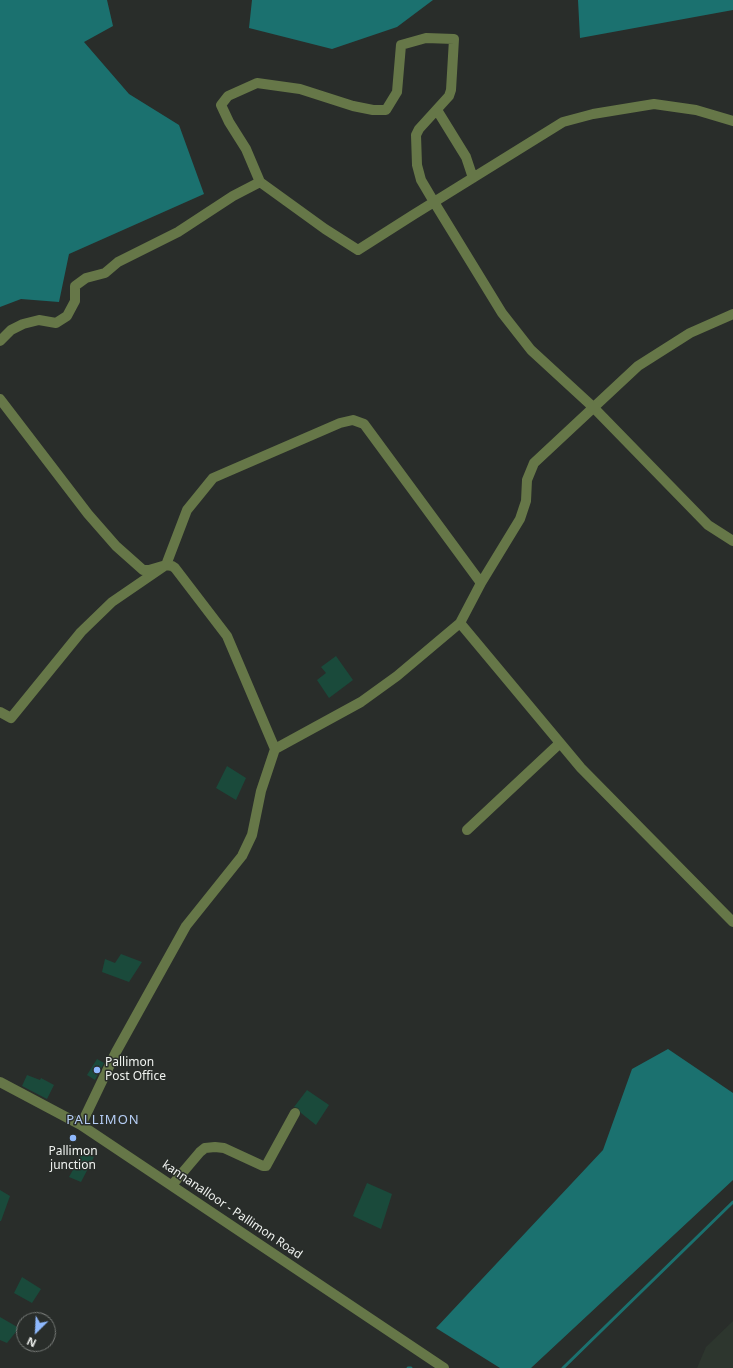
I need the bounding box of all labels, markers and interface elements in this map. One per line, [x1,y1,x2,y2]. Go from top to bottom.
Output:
place label: Pallimon Post Office [105,1056,166,1084]
marker: Pallimon Post Office [92,1065,102,1075]
district label: PALLIMON [66,1112,140,1128]
marker: Pallimon junction [68,1133,78,1143]
place label: Pallimon junction [48,1145,98,1173]
street label: kannanalloor - Pallimon Road [159,1158,305,1262]
north arrow [16,1312,56,1352]
text: N [24,1334,38,1351]

